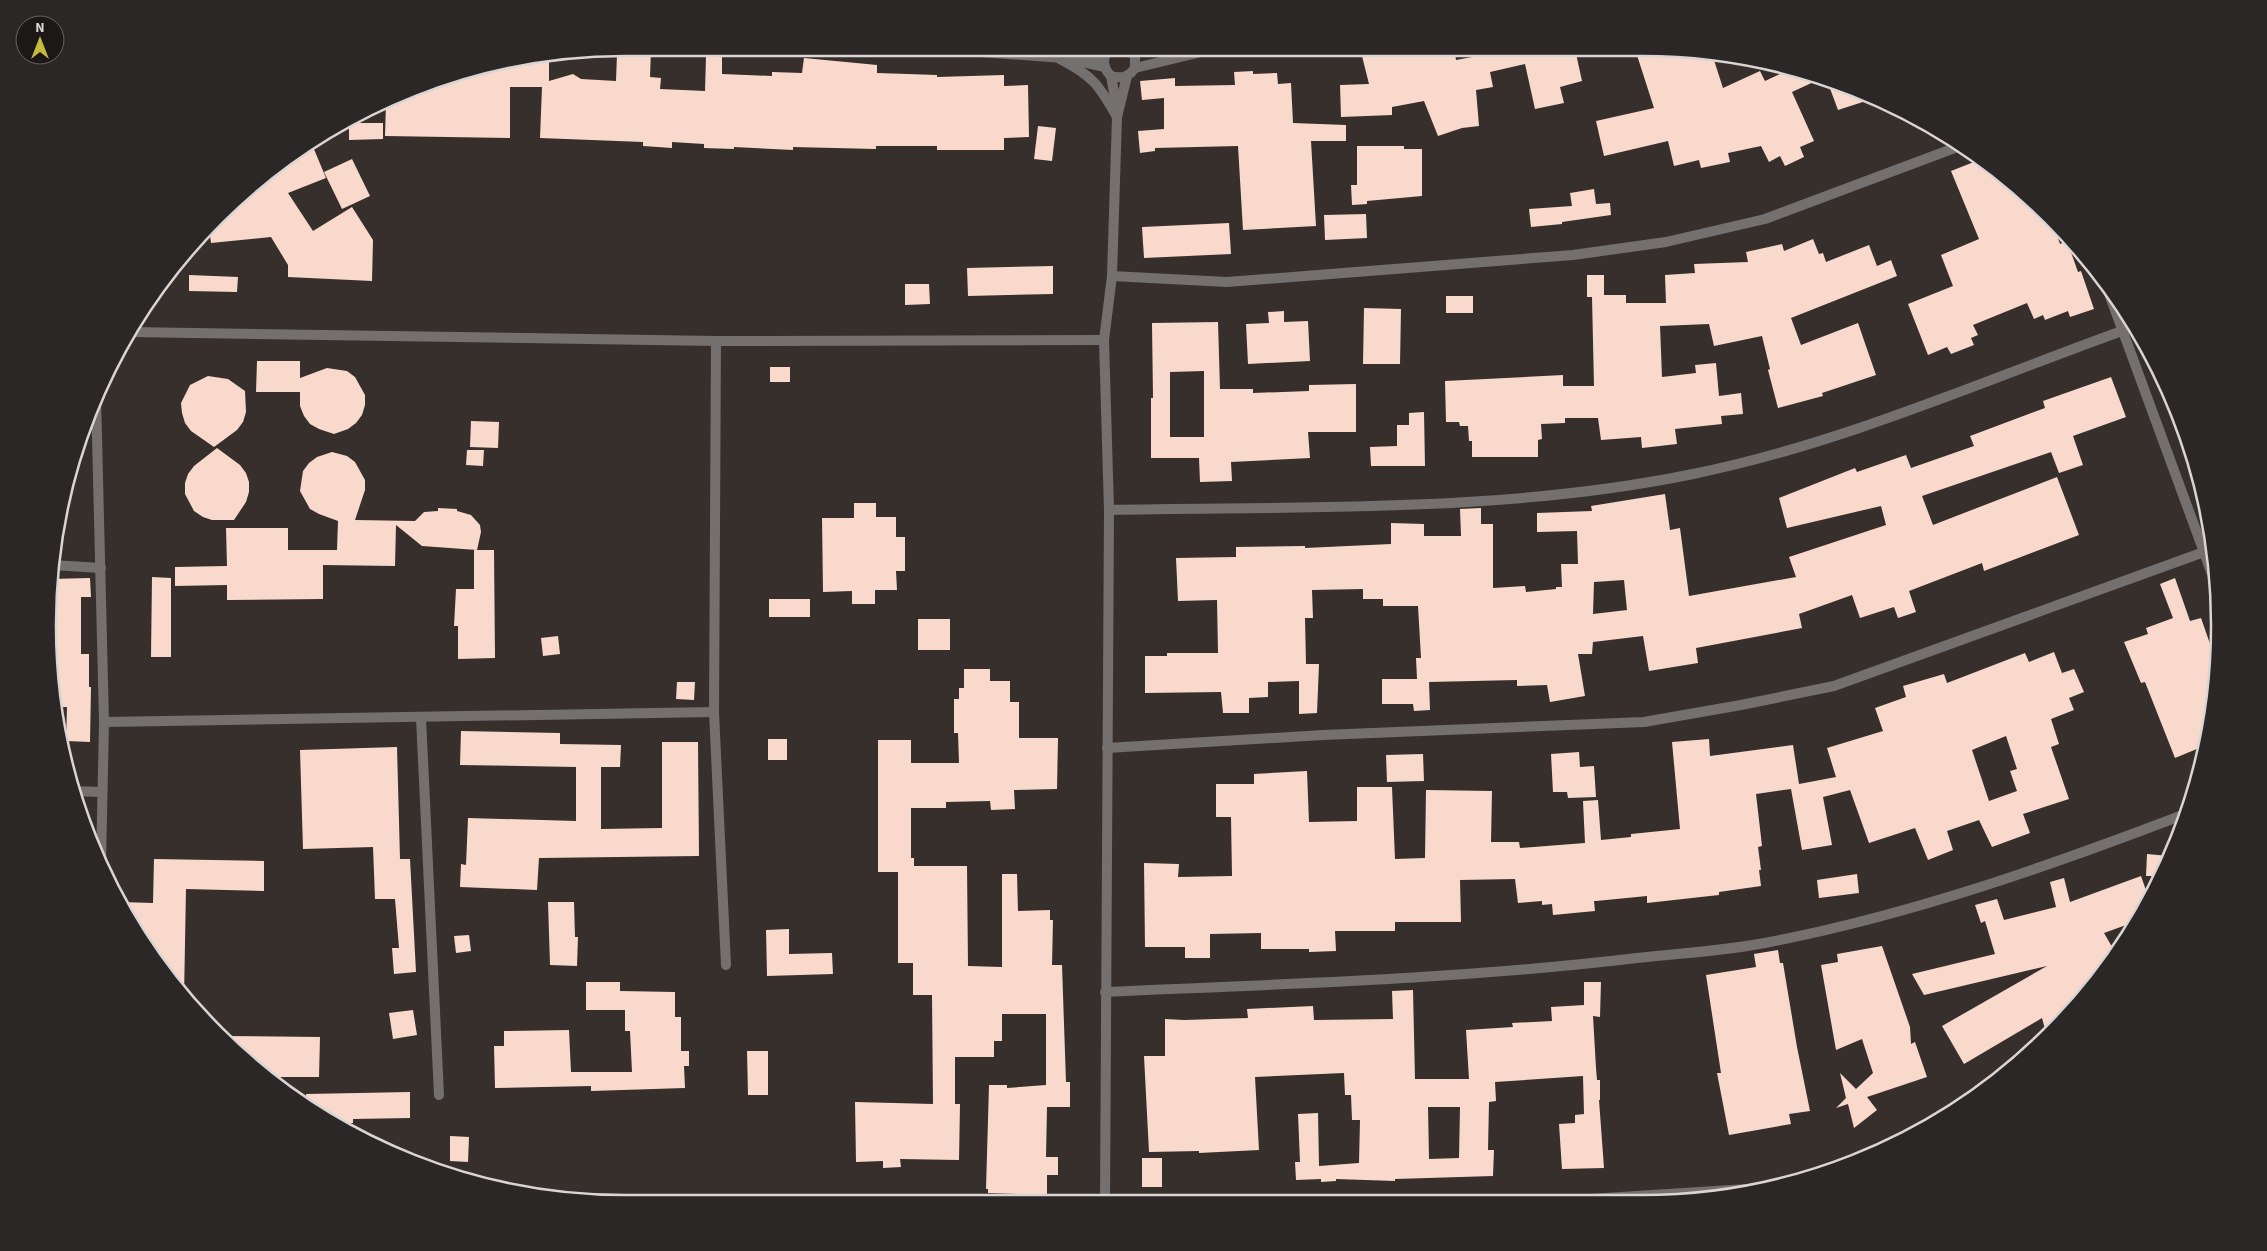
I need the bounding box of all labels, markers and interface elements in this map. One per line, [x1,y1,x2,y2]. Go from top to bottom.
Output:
north arrow [15,15,65,65]
text: N [35,18,45,38]

